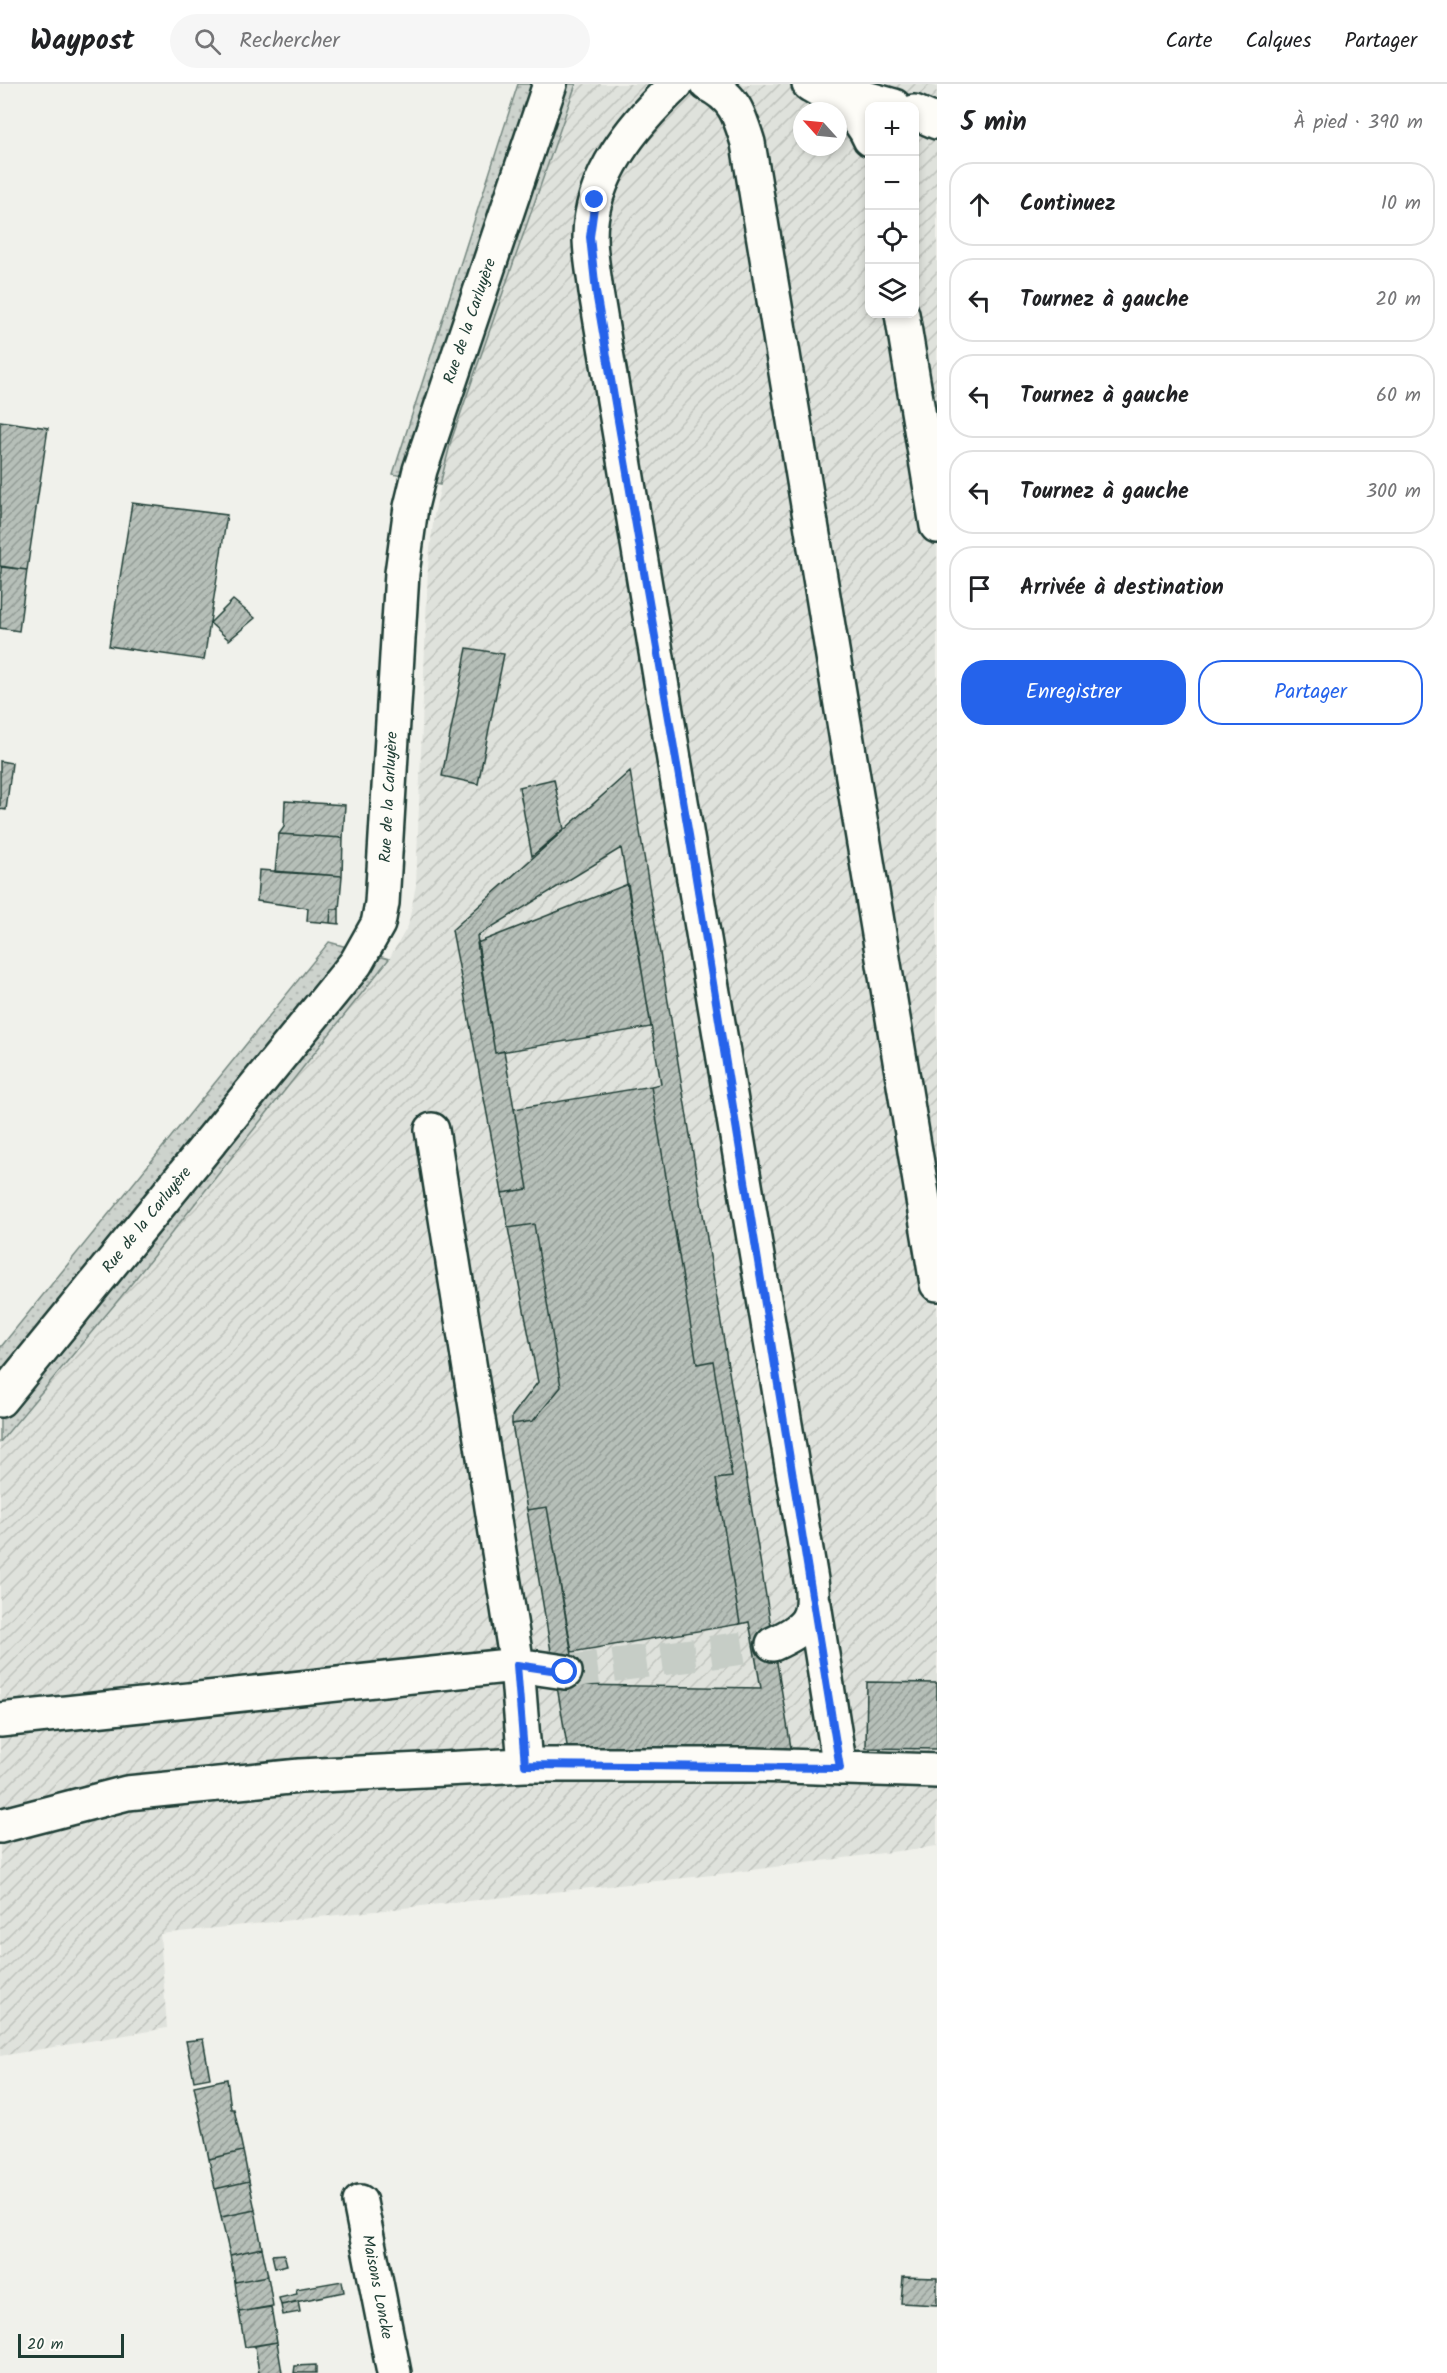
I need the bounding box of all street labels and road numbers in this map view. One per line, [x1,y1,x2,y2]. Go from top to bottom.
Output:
street label: Rue de la Carluyère [437,255,503,387]
street label: Rue de la Carluyère [373,731,405,863]
street label: Rue de la Carluyère [96,1161,198,1279]
street label: Maisons Loncke [355,2233,399,2341]

